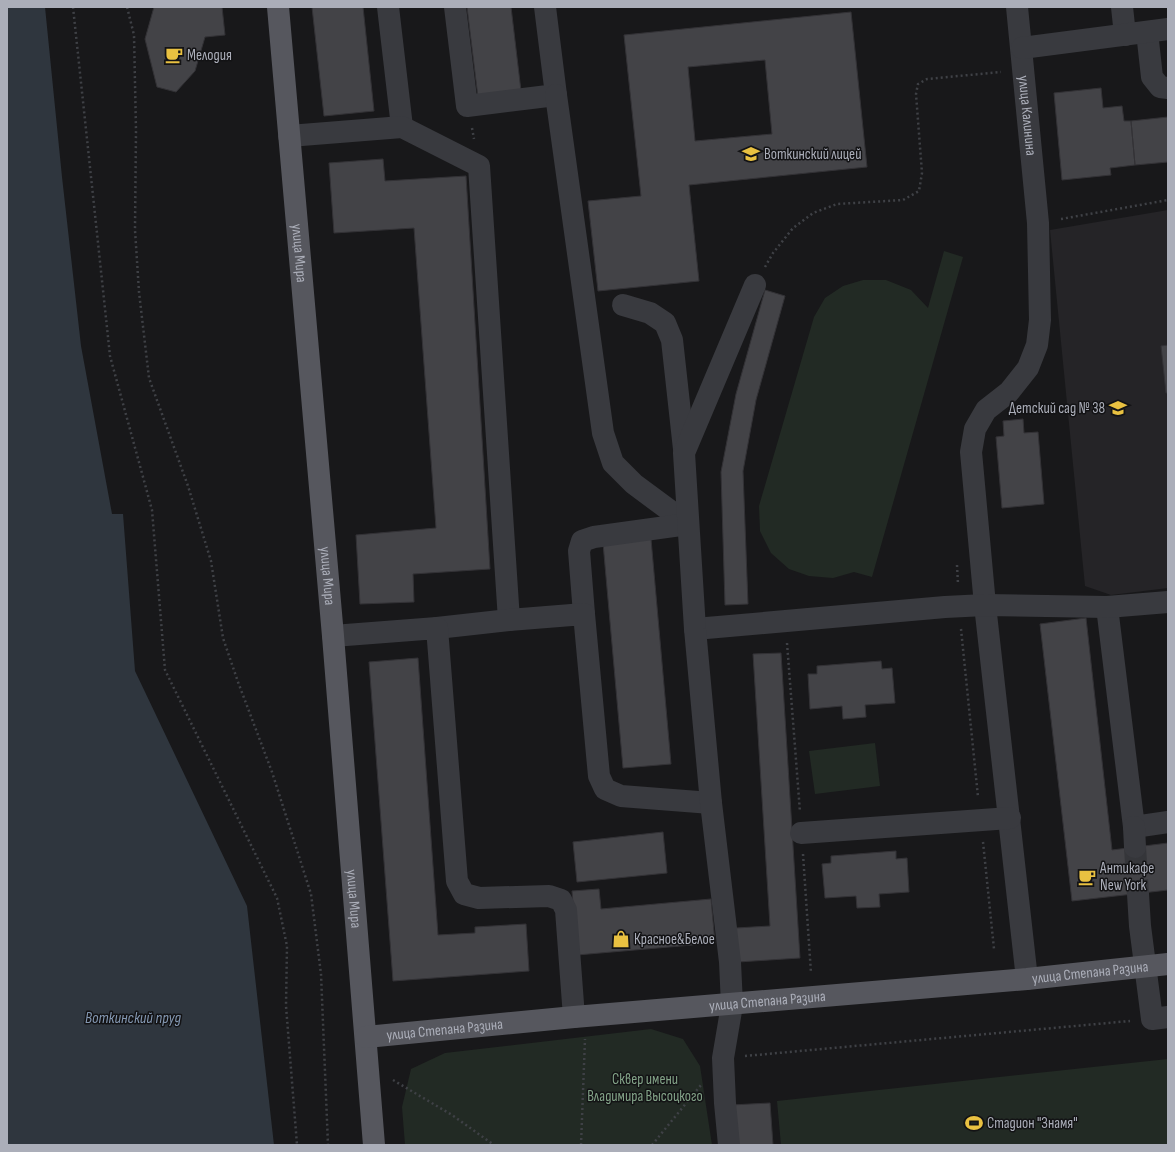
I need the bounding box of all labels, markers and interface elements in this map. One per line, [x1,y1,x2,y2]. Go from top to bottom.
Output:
cafe icon: Мелодия [164,45,184,65]
place label: Мелодия [187,46,232,65]
street label: улица Калинина [1014,75,1040,157]
school or university icon: Воткинский лицей [741,144,761,164]
place label: Воткинский лицей [764,145,861,164]
street label: улица Мира [287,223,311,283]
school or university icon: Детский сад № 38 [1108,398,1128,418]
place label: Детский сад № 38 [1009,399,1105,418]
street label: улица Мира [315,546,339,606]
place label: Антикафе New York [1099,859,1154,895]
cafe icon: Антикафе New York [1077,867,1097,887]
street label: улица Мира [342,869,366,929]
shop icon: Красное&Белое [611,929,631,949]
place label: Красное&Белое [634,930,715,949]
street label: улица Степана Разина [1031,957,1150,988]
street label: улица Степана Разина [708,987,827,1016]
water label: Воткинский пруд [85,1009,181,1028]
street label: улица Степана Разина [386,1015,504,1045]
park label: Сквер имени Владимира Высоцкого [587,1070,703,1106]
sports icon: Стадион "Знамя" [964,1113,984,1133]
place label: Стадион "Знамя" [987,1114,1078,1133]

